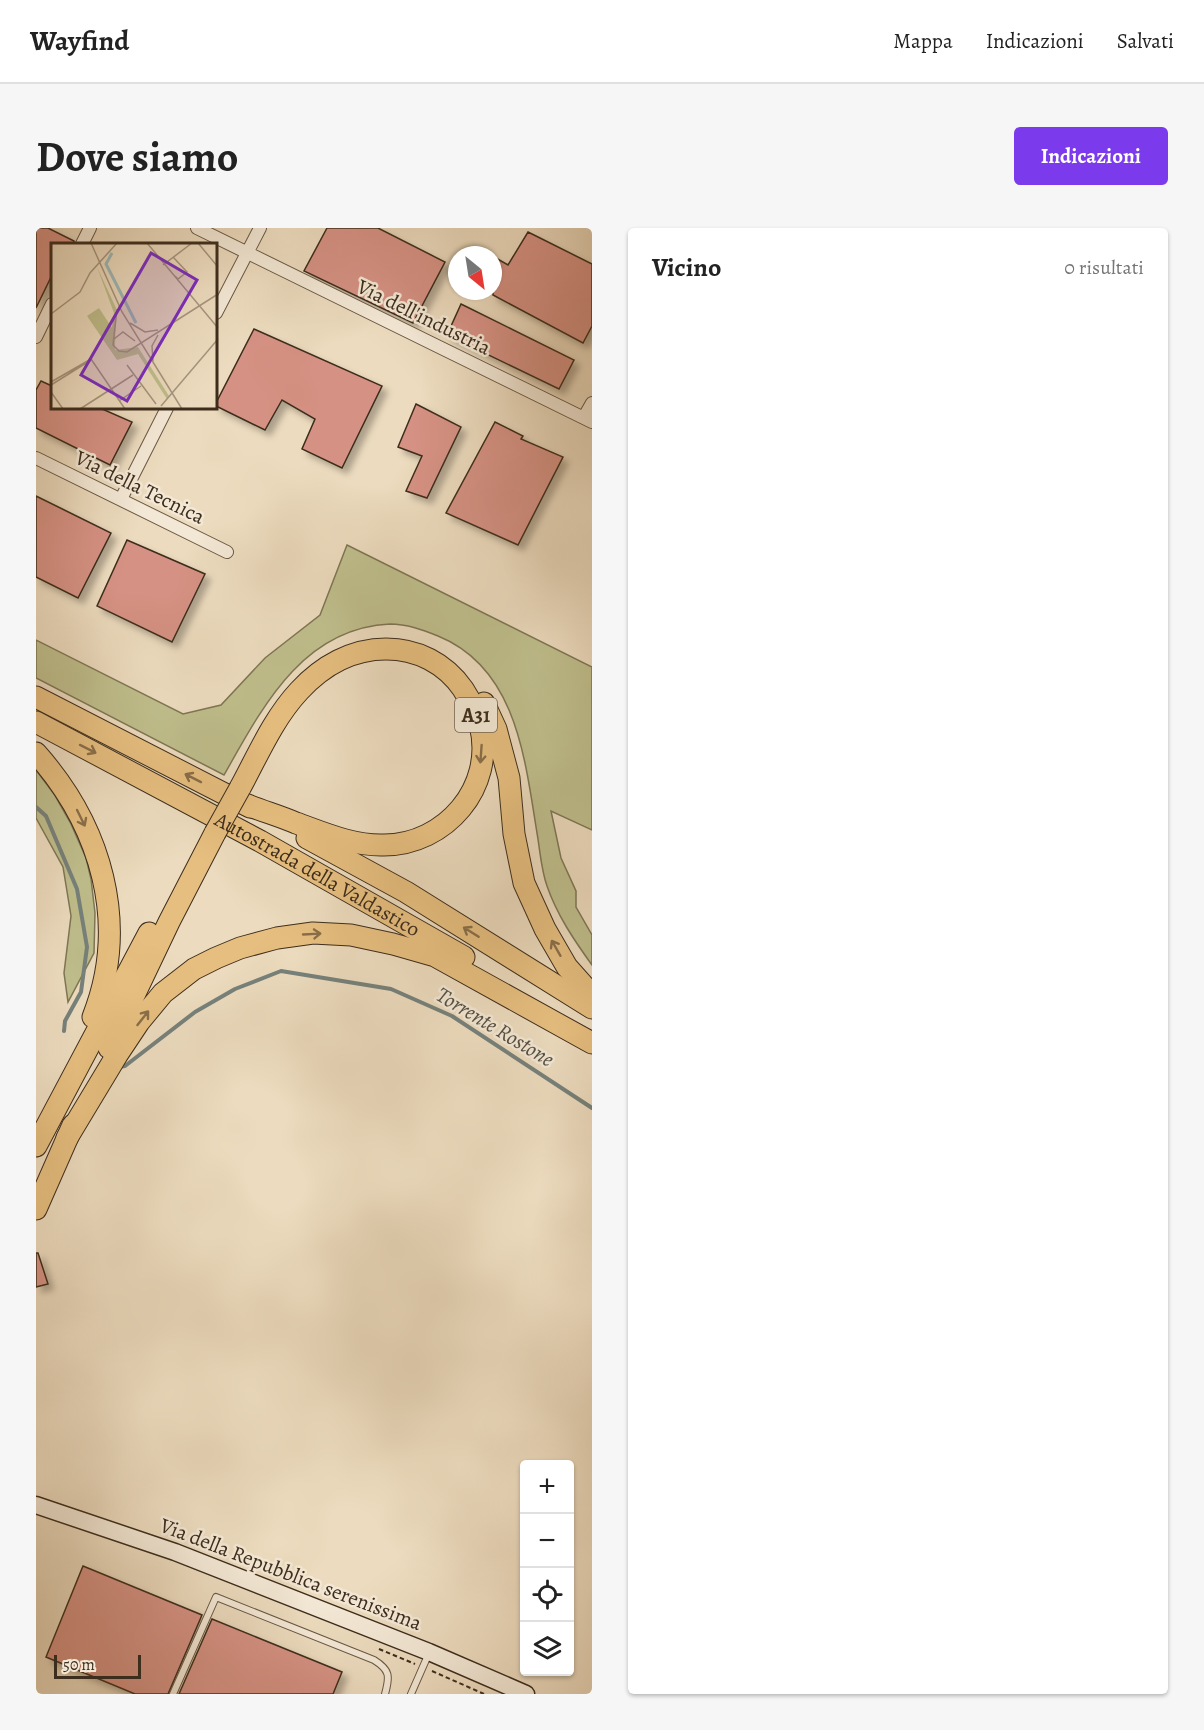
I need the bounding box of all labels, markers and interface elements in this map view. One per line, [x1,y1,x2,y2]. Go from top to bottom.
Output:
text: Wayfind [30,22,129,60]
text: Mappa [893,27,953,55]
text: Indicazioni [986,27,1084,55]
text: Salvati [1117,27,1174,55]
button: Indicazioni [1014,127,1168,185]
text: Dove siamo [36,128,238,185]
inset map [51,243,218,410]
north arrow [448,246,502,300]
text: Vicino [652,250,721,285]
text: 0 risultati [1064,254,1144,281]
street label: Via dell'industria [352,272,496,362]
street label: Via della Tecnica [70,443,210,531]
road number: A31 [455,698,497,732]
one-way arrow [79,743,96,755]
one-way arrow [476,744,487,764]
one-way arrow [185,772,203,783]
street label: Autostrada della Valdastico [209,805,425,943]
one-way arrow [76,808,88,826]
one-way arrow [463,926,480,938]
one-way arrow [302,929,322,940]
one-way arrow [550,940,562,957]
water label: Torrente Rostone [430,980,560,1074]
one-way arrow [137,1010,150,1026]
map controls [520,1460,574,1676]
button: + [520,1460,574,1514]
street label: Via della Repubblica serenissima [155,1511,426,1637]
button: − [520,1514,574,1568]
button: locate [520,1568,574,1622]
button: layers [520,1622,574,1676]
scale bar [54,1652,141,1680]
text: 50 m [63,1654,95,1676]

